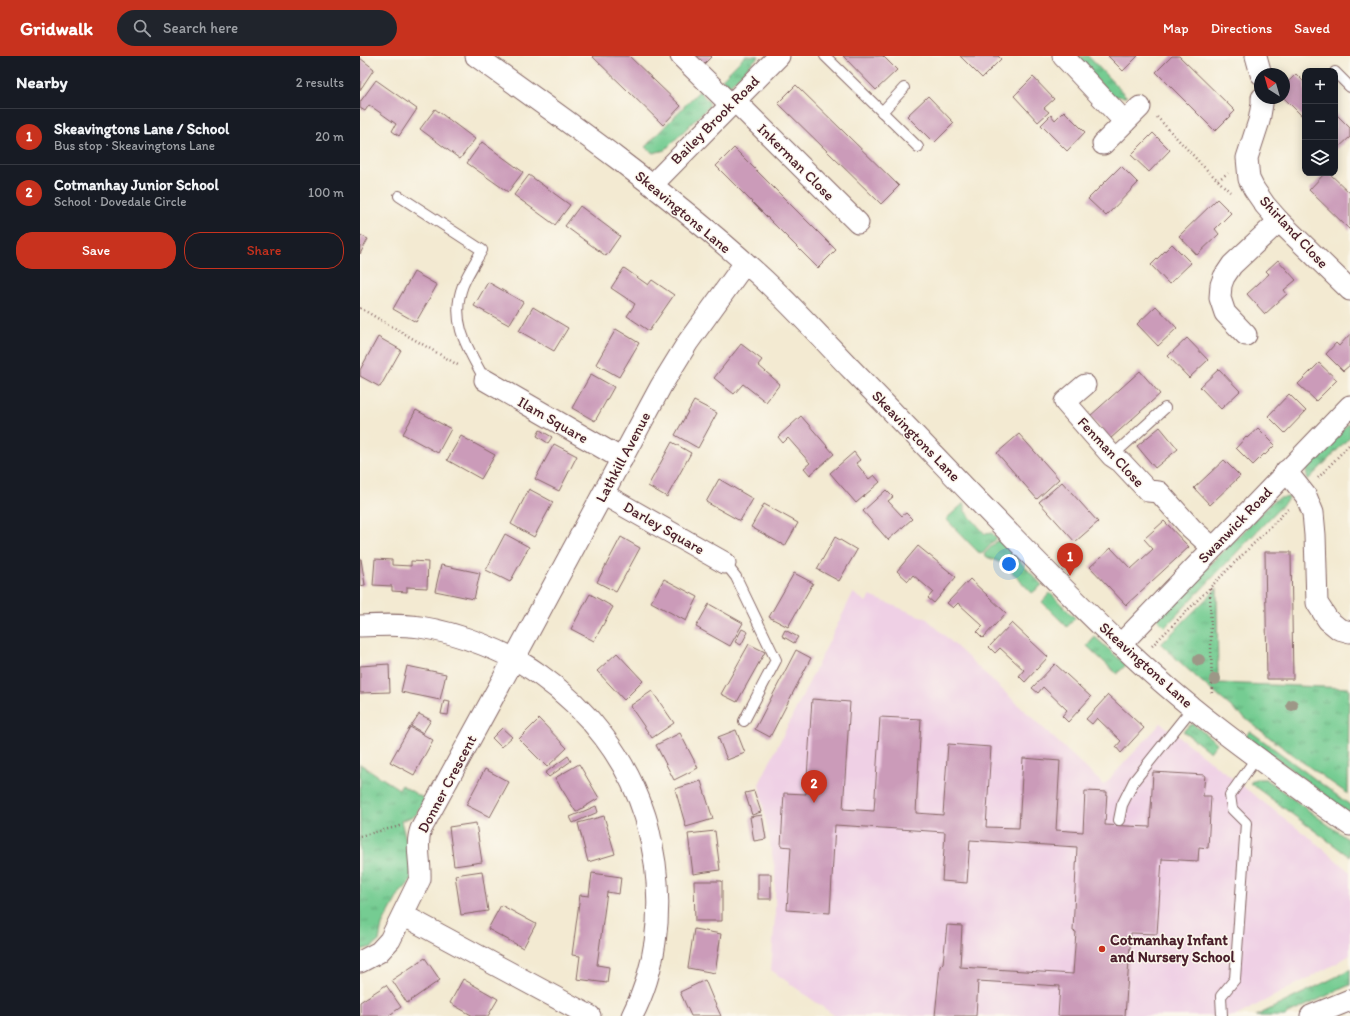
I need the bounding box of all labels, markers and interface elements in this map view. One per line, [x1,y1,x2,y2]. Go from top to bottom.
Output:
search box [117,10,397,46]
text: Gridwalk [20,17,93,40]
icon: search [131,17,153,39]
text: Search here [163,19,238,37]
text: Map [1163,20,1189,37]
text: Directions [1211,20,1272,37]
text: Saved [1294,20,1330,37]
north arrow [1254,68,1290,104]
map controls [1302,68,1338,176]
button: + [1302,68,1338,104]
text: Nearby [16,72,68,92]
street label: Bailey Brook Road [667,72,763,168]
text: 2 results [296,75,344,90]
button: − [1302,104,1338,140]
text: Skeavingtons Lane / School [54,120,229,138]
street label: Inkerman Close [754,120,838,204]
text: 1 [26,129,32,144]
text: 20 m [315,129,344,144]
text: Bus stop · Skeavingtons Lane [54,138,215,153]
button: layers [1302,140,1338,176]
street label: Skeavingtons Lane [631,167,735,257]
text: Cotmanhay Junior School [54,176,219,194]
text: 2 [26,185,32,200]
text: 100 m [308,185,344,200]
street label: Shirland Close [1256,192,1332,272]
text: School · Dovedale Circle [54,194,187,209]
button: Save [16,232,176,269]
button: Share [184,232,344,269]
street label: Skeavingtons Lane [868,387,964,485]
street label: Ilam Square [515,393,591,447]
street label: Lathkill Avenue [592,409,654,505]
street label: Fenman Close [1074,413,1148,491]
street label: Swanwick Road [1194,483,1276,567]
street label: Darley Square [620,498,708,558]
pin: 1 [1057,543,1083,576]
your location [999,554,1019,574]
street label: Skeavingtons Lane [1096,618,1196,712]
street label: Donner Crescent [414,732,481,836]
pin: 2 [801,770,827,803]
place label: Cotmanhay Infant and Nursery School [1110,931,1235,967]
marker: Cotmanhay Infant and Nursery School [1097,944,1107,954]

